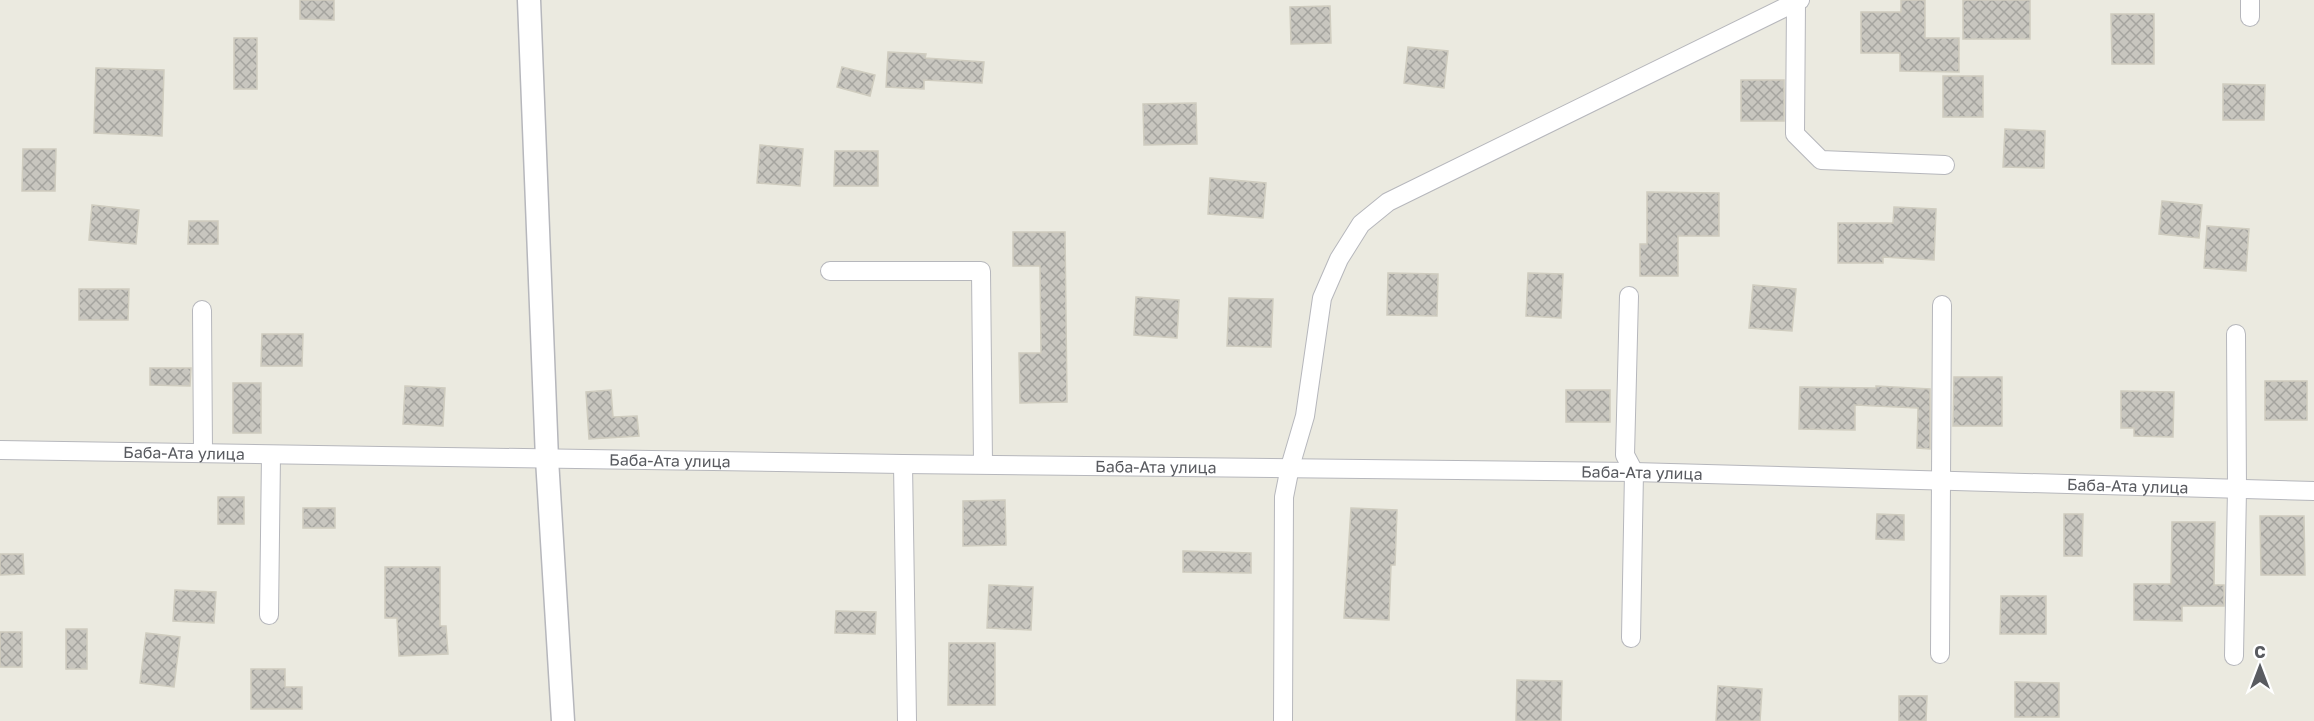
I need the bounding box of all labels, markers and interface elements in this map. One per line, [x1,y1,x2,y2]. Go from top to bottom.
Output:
street label: Баба-Ата улица [123,442,245,464]
street label: Баба-Ата улица [609,449,731,471]
street label: Баба-Ата улица [1095,456,1217,477]
street label: Баба-Ата улица [1581,461,1703,484]
street label: Баба-Ата улица [2067,474,2189,497]
north arrow [2230,637,2290,697]
text: С [2254,642,2266,662]

